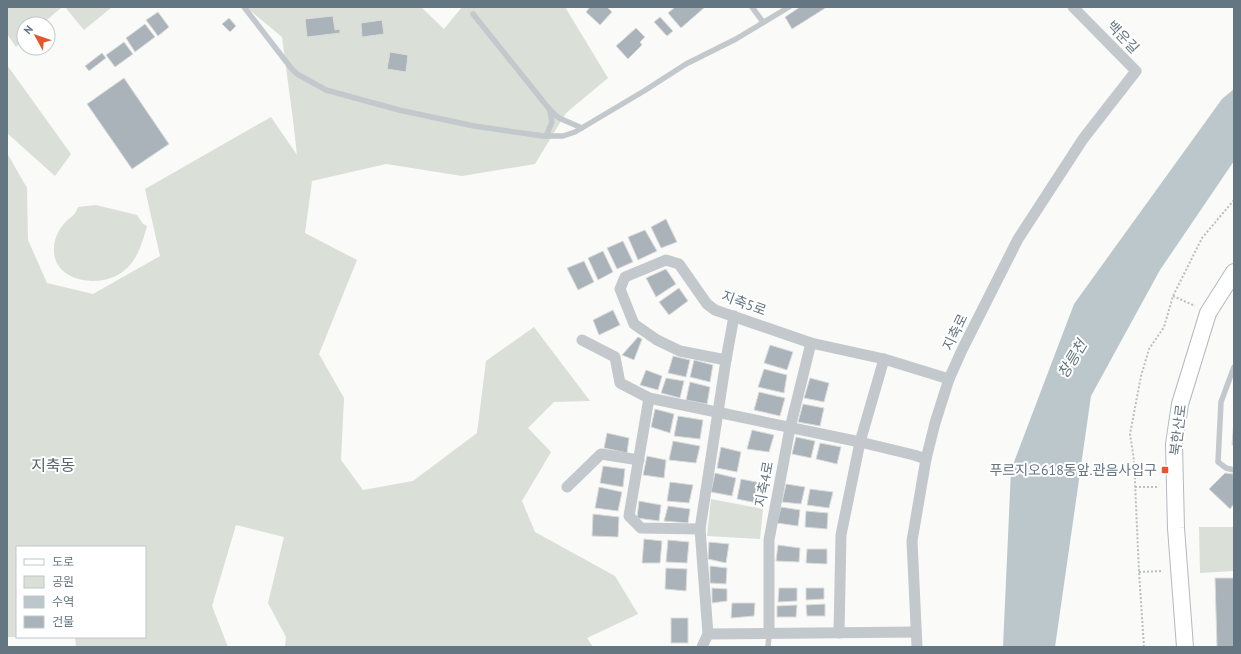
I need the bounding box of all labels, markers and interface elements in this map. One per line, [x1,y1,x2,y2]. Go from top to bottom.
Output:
north arrow [16,16,56,56]
street label: 백운길 [1103,17,1143,57]
text: N [21,22,36,37]
street label: 지축5로 [719,287,769,319]
street label: 지축로 [938,311,972,353]
water label: 창릉천 [1053,334,1092,382]
street label: 북한산로 [1166,403,1190,457]
district label: 지축동 [31,455,75,475]
street label: 지축4로 [751,459,777,508]
place label: 푸르지오618동앞.관음사입구 [989,461,1157,479]
marker: 푸르지오618동앞.관음사입구 [1160,465,1170,475]
legend [16,546,146,638]
text: 도로 [52,554,74,569]
text: 공원 [52,574,74,589]
text: 수역 [52,594,74,609]
text: 건물 [52,614,74,629]

